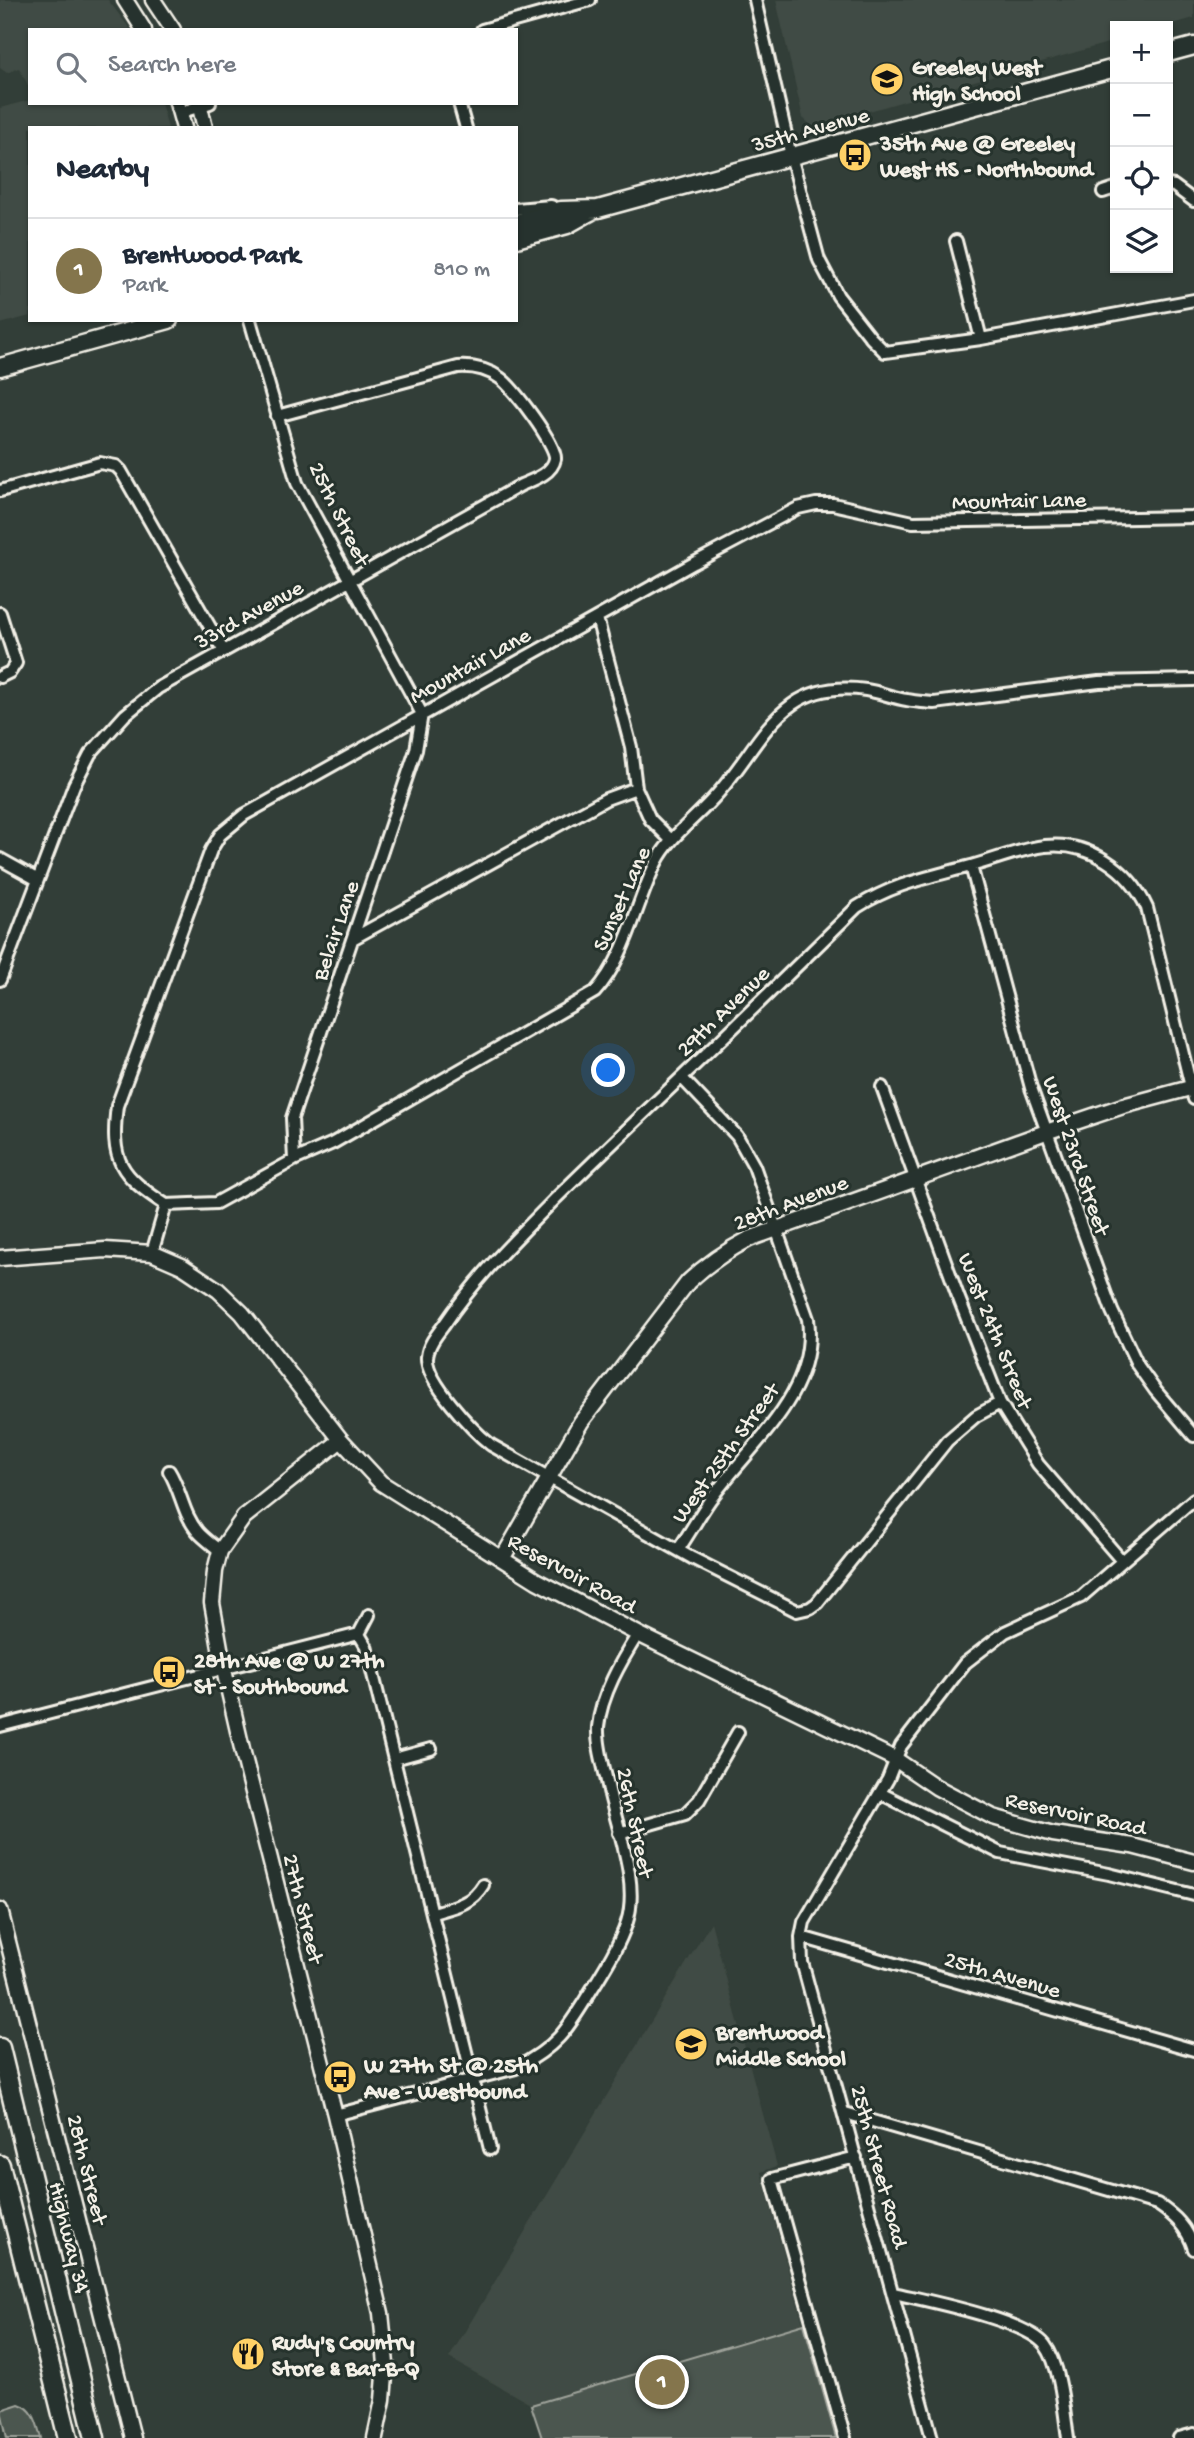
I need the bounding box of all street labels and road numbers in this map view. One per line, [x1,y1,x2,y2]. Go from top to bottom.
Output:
street label: 35th Avenue [748,102,874,160]
street label: 25th Street [301,458,375,572]
street label: Mountair Lane [952,488,1088,517]
street label: 33rd Avenue [190,575,310,657]
street label: Mountair Lane [405,622,537,711]
street label: Sunset Lane [588,842,659,956]
street label: Belair Lane [307,876,367,986]
street label: 29th Avenue [672,961,777,1064]
street label: West 23rd Street [1035,1073,1115,1241]
street label: 28th Avenue [730,1170,853,1238]
street label: West 24th Street [950,1250,1038,1415]
street label: West 25th Street [667,1377,788,1529]
street label: Reservoir Road [502,1529,642,1622]
street label: 26th Street [609,1765,659,1882]
street label: Reservoir Road [1002,1787,1150,1844]
street label: 27th Street [275,1851,329,1968]
street label: 25th Avenue [941,1947,1064,2006]
street label: 25th Street Road [843,2082,913,2253]
street label: 28th Street [59,2112,113,2229]
street label: Highway 34 [41,2179,94,2296]

